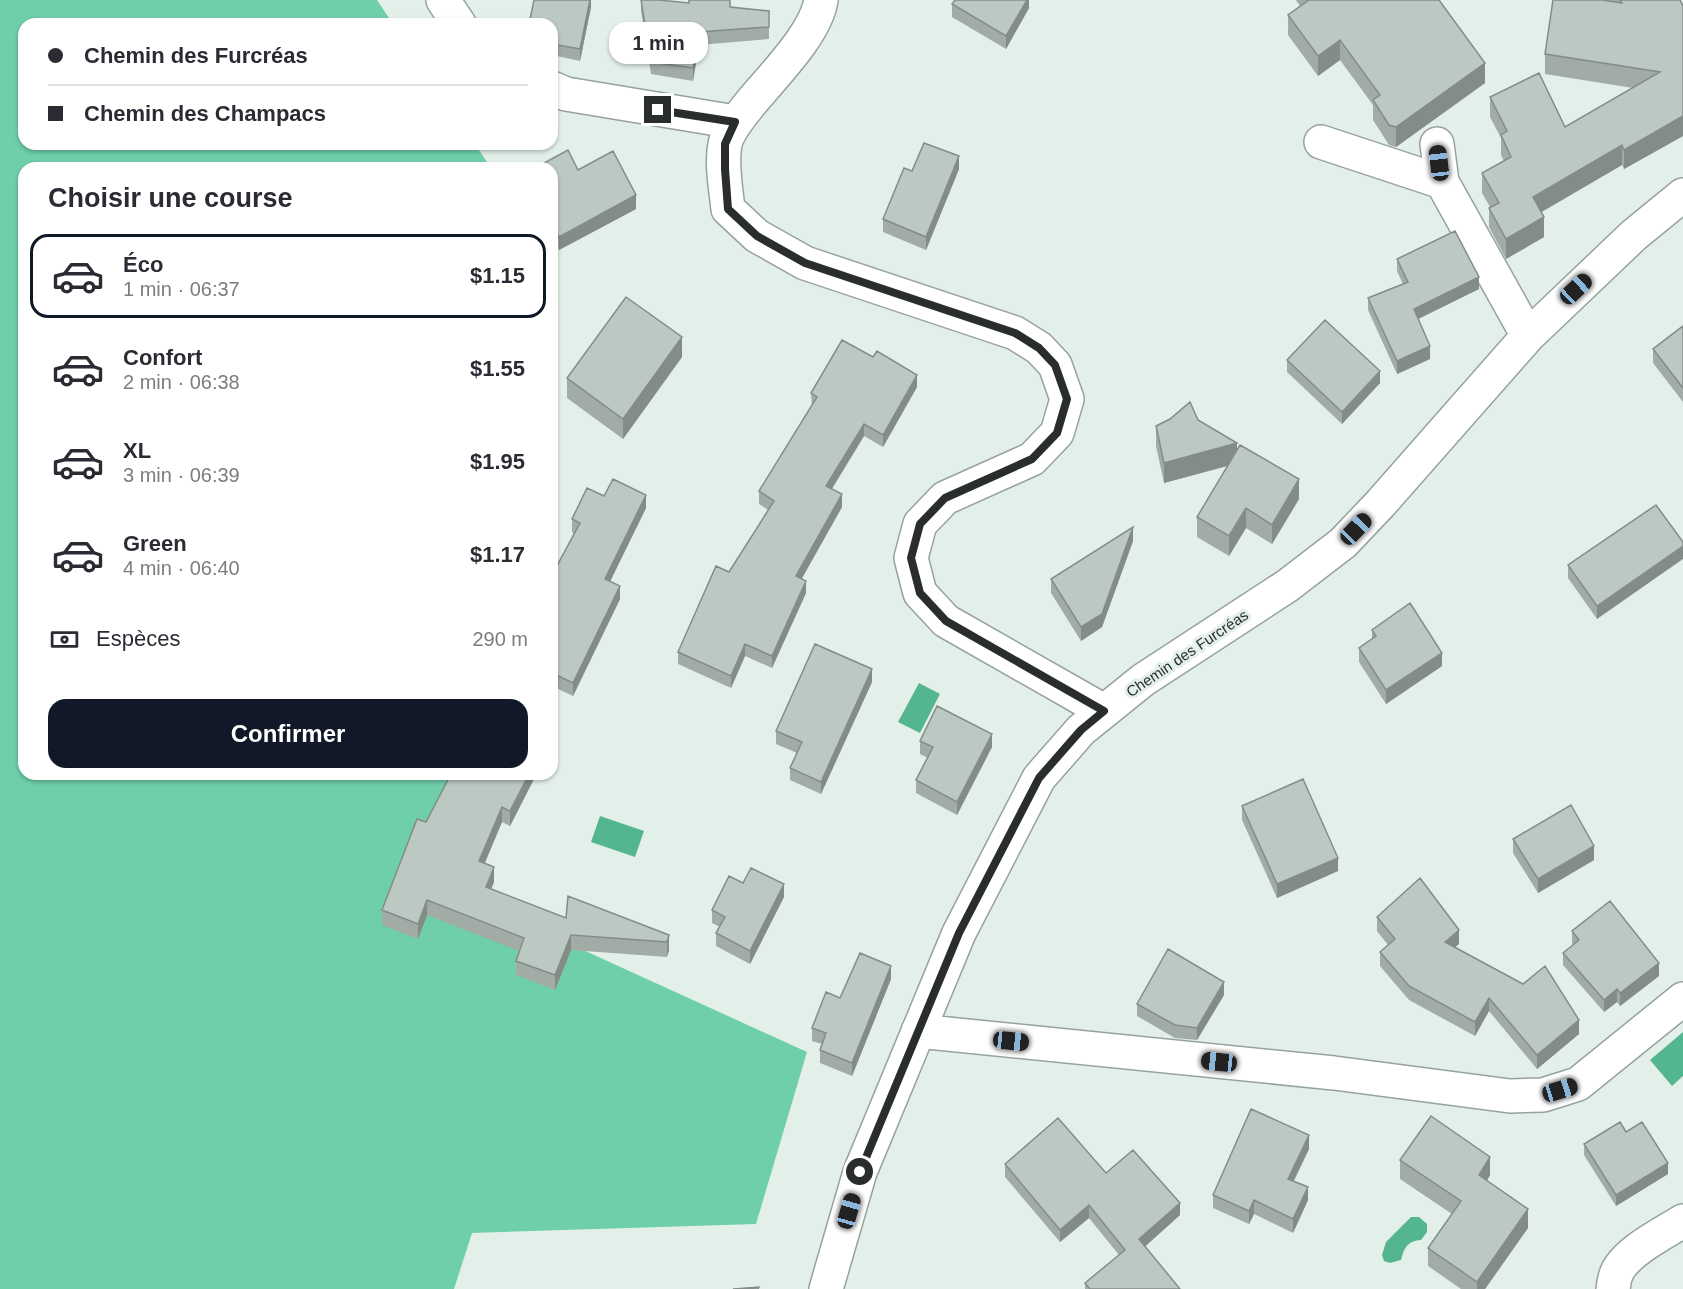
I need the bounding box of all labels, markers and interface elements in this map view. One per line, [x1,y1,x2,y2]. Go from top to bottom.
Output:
callout: 1 min [608,23,708,65]
text: 1 min [632,32,685,54]
text: Chemin des Furcréas [84,43,308,68]
route end [644,96,671,123]
text: Chemin des Champacs [84,101,326,126]
car [1428,144,1450,182]
text: Choisir une course [48,183,293,213]
icon: car [51,249,105,303]
text: Éco [123,252,163,277]
text: $1.15 [470,263,525,288]
car [1557,270,1595,308]
text: 1 min · 06:37 [123,278,240,300]
icon: car [51,342,105,396]
text: Confort [123,345,202,370]
text: $1.55 [470,356,525,381]
text: 2 min · 06:38 [123,371,240,393]
icon: car [51,435,105,489]
text: XL [123,438,151,463]
text: $1.95 [470,449,525,474]
text: 3 min · 06:39 [123,464,240,486]
car [1337,510,1375,548]
icon: car [51,528,105,582]
text: Green [123,531,187,556]
text: $1.17 [470,542,525,567]
text: 4 min · 06:40 [123,557,240,579]
street label: Chemin des Furcréas [1123,606,1251,700]
icon: cash [48,623,81,656]
text: Espèces [96,626,180,651]
text: 290 m [472,628,528,650]
button: Confirmer [48,699,528,768]
car [992,1030,1030,1052]
car [1200,1051,1238,1073]
car [1540,1076,1580,1104]
route start [846,1158,873,1185]
car [835,1191,863,1231]

